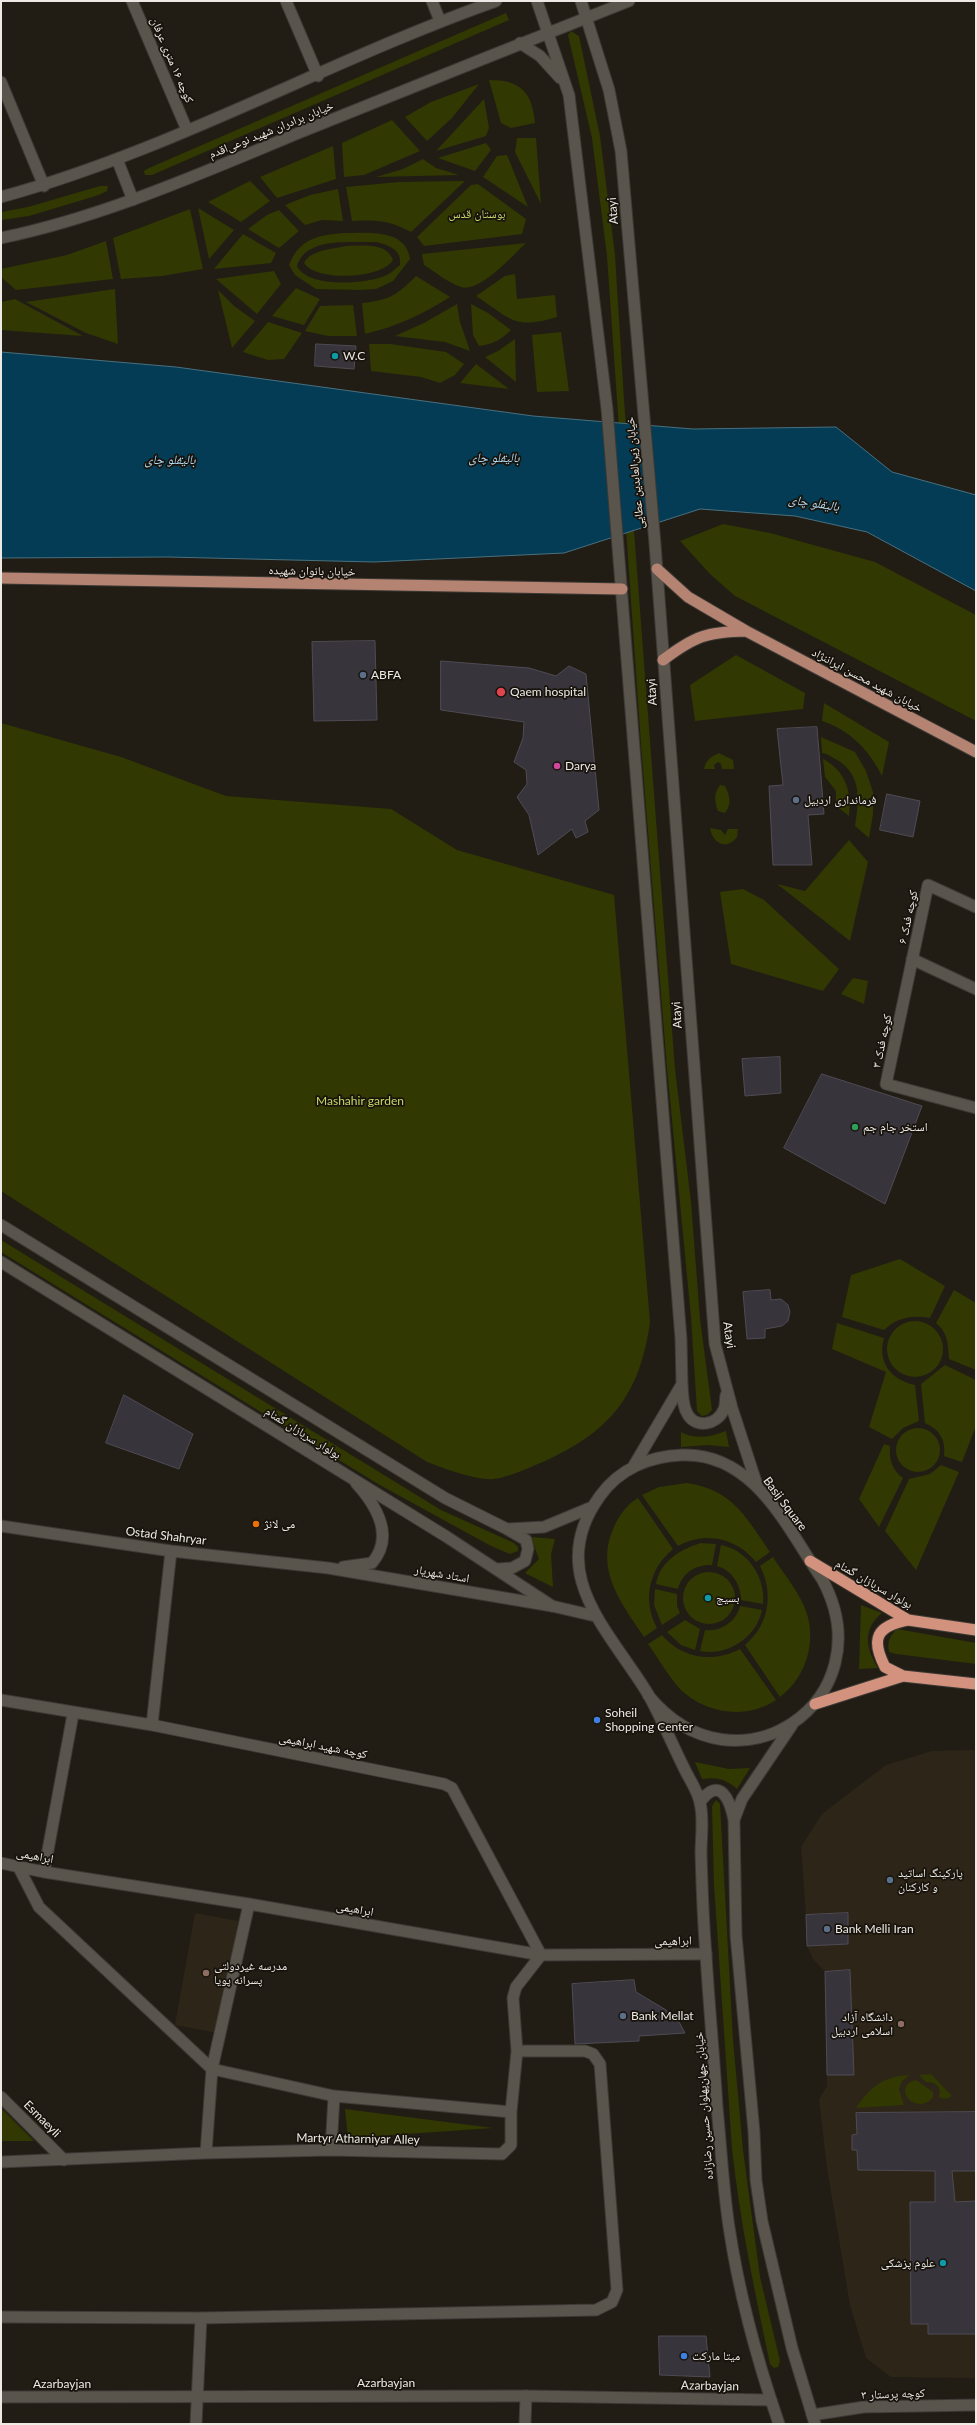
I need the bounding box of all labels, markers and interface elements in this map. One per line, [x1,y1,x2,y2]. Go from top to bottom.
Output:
street label: کوچه ۱۶ متری عرفان [147,15,197,105]
street label: خیابان برادران شهید نوعی‌اقدم [207,98,335,162]
street label: Atayi [605,197,621,225]
park label: بوستان قدس [448,207,506,221]
place label: W.C [343,349,365,363]
marker: W.C [330,351,340,361]
street label: خیابان زین‌العابدین عطایی [623,416,647,530]
water label: بالیقلو چای [468,450,520,466]
water label: بالیقلو چای [144,452,196,468]
water label: بالیقلو چای [787,491,841,515]
street label: خیابان بانوان شهیده [268,563,356,579]
street label: خیابان شهید محسن ایراننژاد [809,645,925,715]
place label: ABFA [371,668,401,682]
marker: ABFA [358,670,368,680]
street label: Atayi [644,678,660,706]
place label: Qaem hospital [510,685,586,699]
marker: Qaem hospital [495,686,507,698]
place label: Darya [565,759,596,773]
marker: Darya [552,761,562,771]
place label: فرمانداری اردبیل [804,793,877,807]
marker: فرمانداری اردبیل [791,795,801,805]
street label: کوچه فدک ۶ [895,889,921,945]
street label: Atayi [669,1001,685,1029]
street label: کوچه فدک ۳ [869,1013,895,1069]
park label: Mashahir garden [316,1094,404,1108]
place label: استخر جام جم [863,1120,928,1134]
marker: استخر جام جم [850,1122,860,1132]
street label: Atayi [720,1321,738,1349]
street label: بولوار سربازان گمنام [262,1404,344,1462]
street label: Basij Square [760,1474,810,1534]
place label: می لانژ [264,1517,295,1531]
marker: می لانژ [251,1519,261,1529]
street label: Ostad Shahryar [125,1524,207,1548]
street label: بولوار سربازان گمنام [833,1556,915,1612]
street label: استاد شهریار [414,1562,470,1586]
place label: بسیج [716,1591,740,1605]
marker: بسیج [703,1593,713,1603]
place label: Soheil Shopping Center [605,1706,693,1734]
marker: Soheil Shopping Center [592,1715,602,1725]
street label: کوچه شهید ابراهیمی [278,1730,368,1762]
street label: ابراهیمی [15,1845,55,1867]
place label: پارکینگ اساتید و کارکنان [898,1866,963,1894]
marker: پارکینگ اساتید و کارکنان [885,1875,895,1885]
street label: ابراهیمی [335,1899,375,1919]
place label: Bank Melli Iran [835,1922,914,1936]
marker: Bank Melli Iran [822,1924,832,1934]
street label: ابراهیمی [654,1933,692,1949]
place label: مدرسه غیردولتی پسرانه پویا [214,1959,287,1987]
marker: مدرسه غیردولتی پسرانه پویا [201,1968,211,1978]
place label: Bank Mellat [631,2009,694,2023]
place label: دانشگاه آزاد اسلامی اردبیل [831,2010,893,2038]
marker: Bank Mellat [618,2011,628,2021]
marker: دانشگاه آزاد اسلامی اردبیل [896,2019,906,2029]
street label: خیابان جهان‌پهلوان حسین رضا‌زاده [692,2032,716,2180]
street label: Esmaeyli [21,2098,63,2140]
street label: Martyr Atharniyar Alley [296,2131,420,2147]
place label: علوم پزشکی [881,2256,935,2270]
marker: علوم پزشکی [938,2258,948,2268]
place label: میتا مارکت [692,2349,740,2363]
marker: میتا مارکت [679,2351,689,2361]
street label: Azarbayjan [357,2376,415,2390]
street label: Azarbayjan [33,2377,91,2391]
street label: Azarbayjan [681,2378,739,2394]
street label: کوچه پرستار ۳ [861,2386,925,2402]

